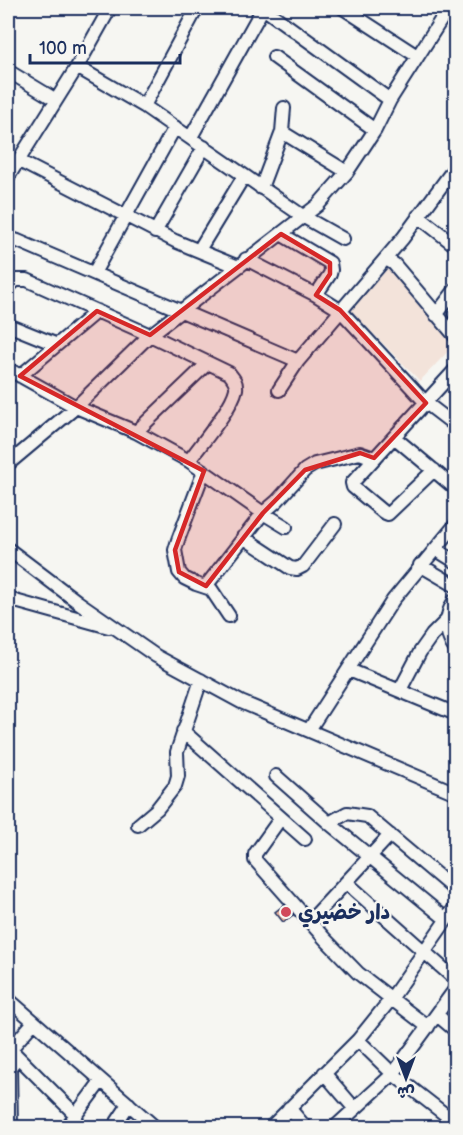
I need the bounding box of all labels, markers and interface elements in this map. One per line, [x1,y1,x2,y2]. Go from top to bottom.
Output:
scale bar [30,27,180,65]
text: 100 m [39,38,87,59]
place label: دار خضيري [298,900,390,928]
marker: دار خضيري [279,905,293,919]
north arrow [376,1048,436,1108]
text: ش [397,1082,415,1101]

